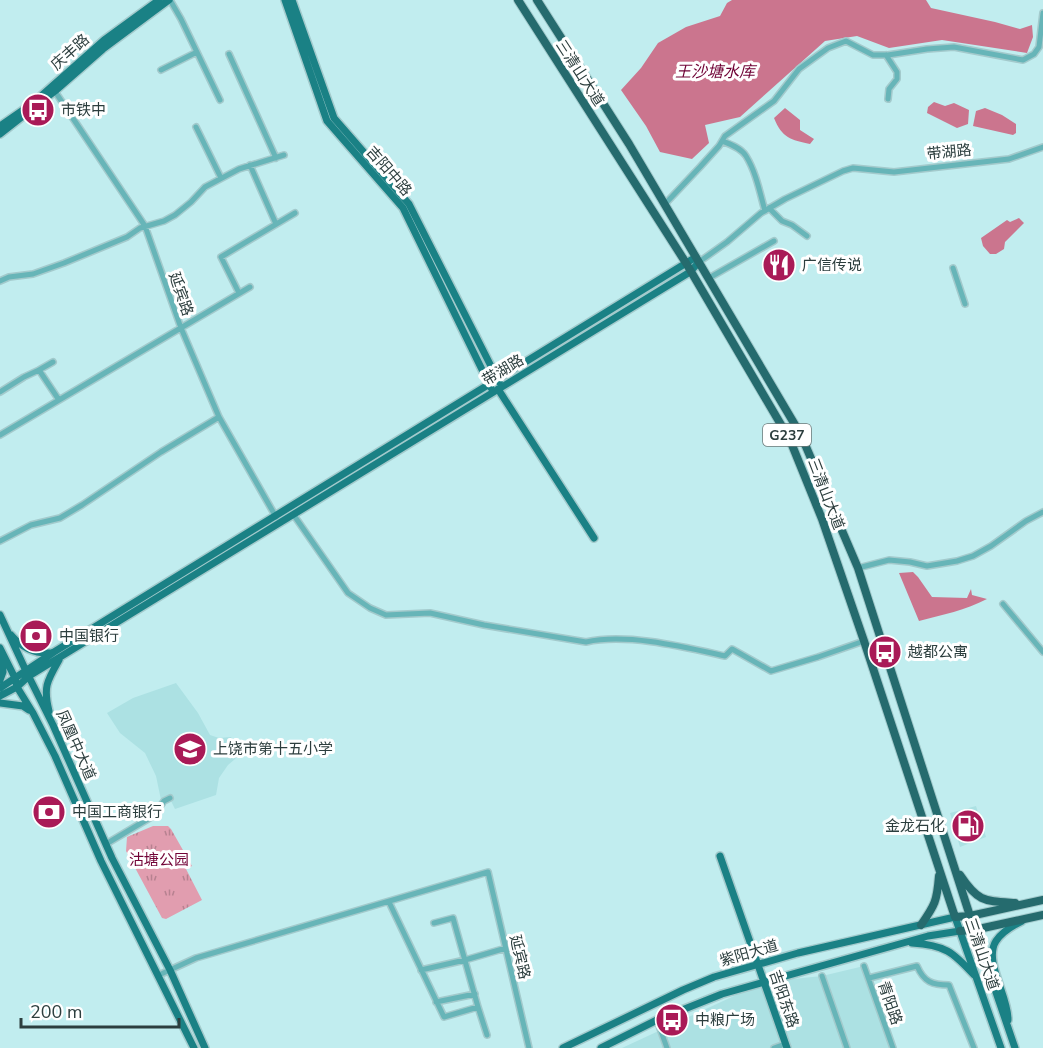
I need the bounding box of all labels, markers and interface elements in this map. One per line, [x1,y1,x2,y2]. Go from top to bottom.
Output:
street label: 庆丰路 [47,30,93,74]
street label: 三清山大道 [551,36,609,110]
water label: 王沙塘水库 [675,61,758,83]
bus stop icon: 市铁中 [20,92,56,128]
place label: 市铁中 [61,100,106,120]
street label: 带湖路 [926,140,972,164]
street label: 吉阳中路 [362,142,416,200]
restaurant icon: 广信传说 [761,247,797,283]
place label: 广信传说 [802,255,862,275]
street label: 延宾路 [164,269,198,319]
street label: 带湖路 [479,350,527,390]
road number: G237 [763,424,811,446]
street label: 三清山大道 [803,455,849,533]
bank icon: 中国银行 [18,618,54,654]
place label: 中国银行 [59,626,119,646]
bus stop icon: 越都公寓 [867,634,903,670]
place label: 越都公寓 [908,642,968,662]
street label: 凤凰中大道 [52,707,100,783]
school or university icon: 上饶市第十五小学 [172,731,208,767]
place label: 上饶市第十五小学 [213,739,333,759]
bank icon: 中国工商银行 [31,794,67,830]
place label: 中国工商银行 [72,802,162,822]
fuel station icon: 金龙石化 [950,808,986,844]
place label: 金龙石化 [885,816,945,836]
park label: 沽塘公园 [129,850,189,870]
street label: 三清山大道 [960,915,1004,993]
street label: 延宾路 [505,933,535,981]
street label: 紫阳大道 [717,935,781,971]
street label: 吉阳东路 [765,967,803,1031]
street label: 青阳路 [873,978,907,1028]
scale bar [21,991,178,1029]
text: 200 m [30,1000,82,1024]
bus stop icon: 中粮广场 [654,1002,690,1038]
place label: 中粮广场 [695,1010,755,1030]

